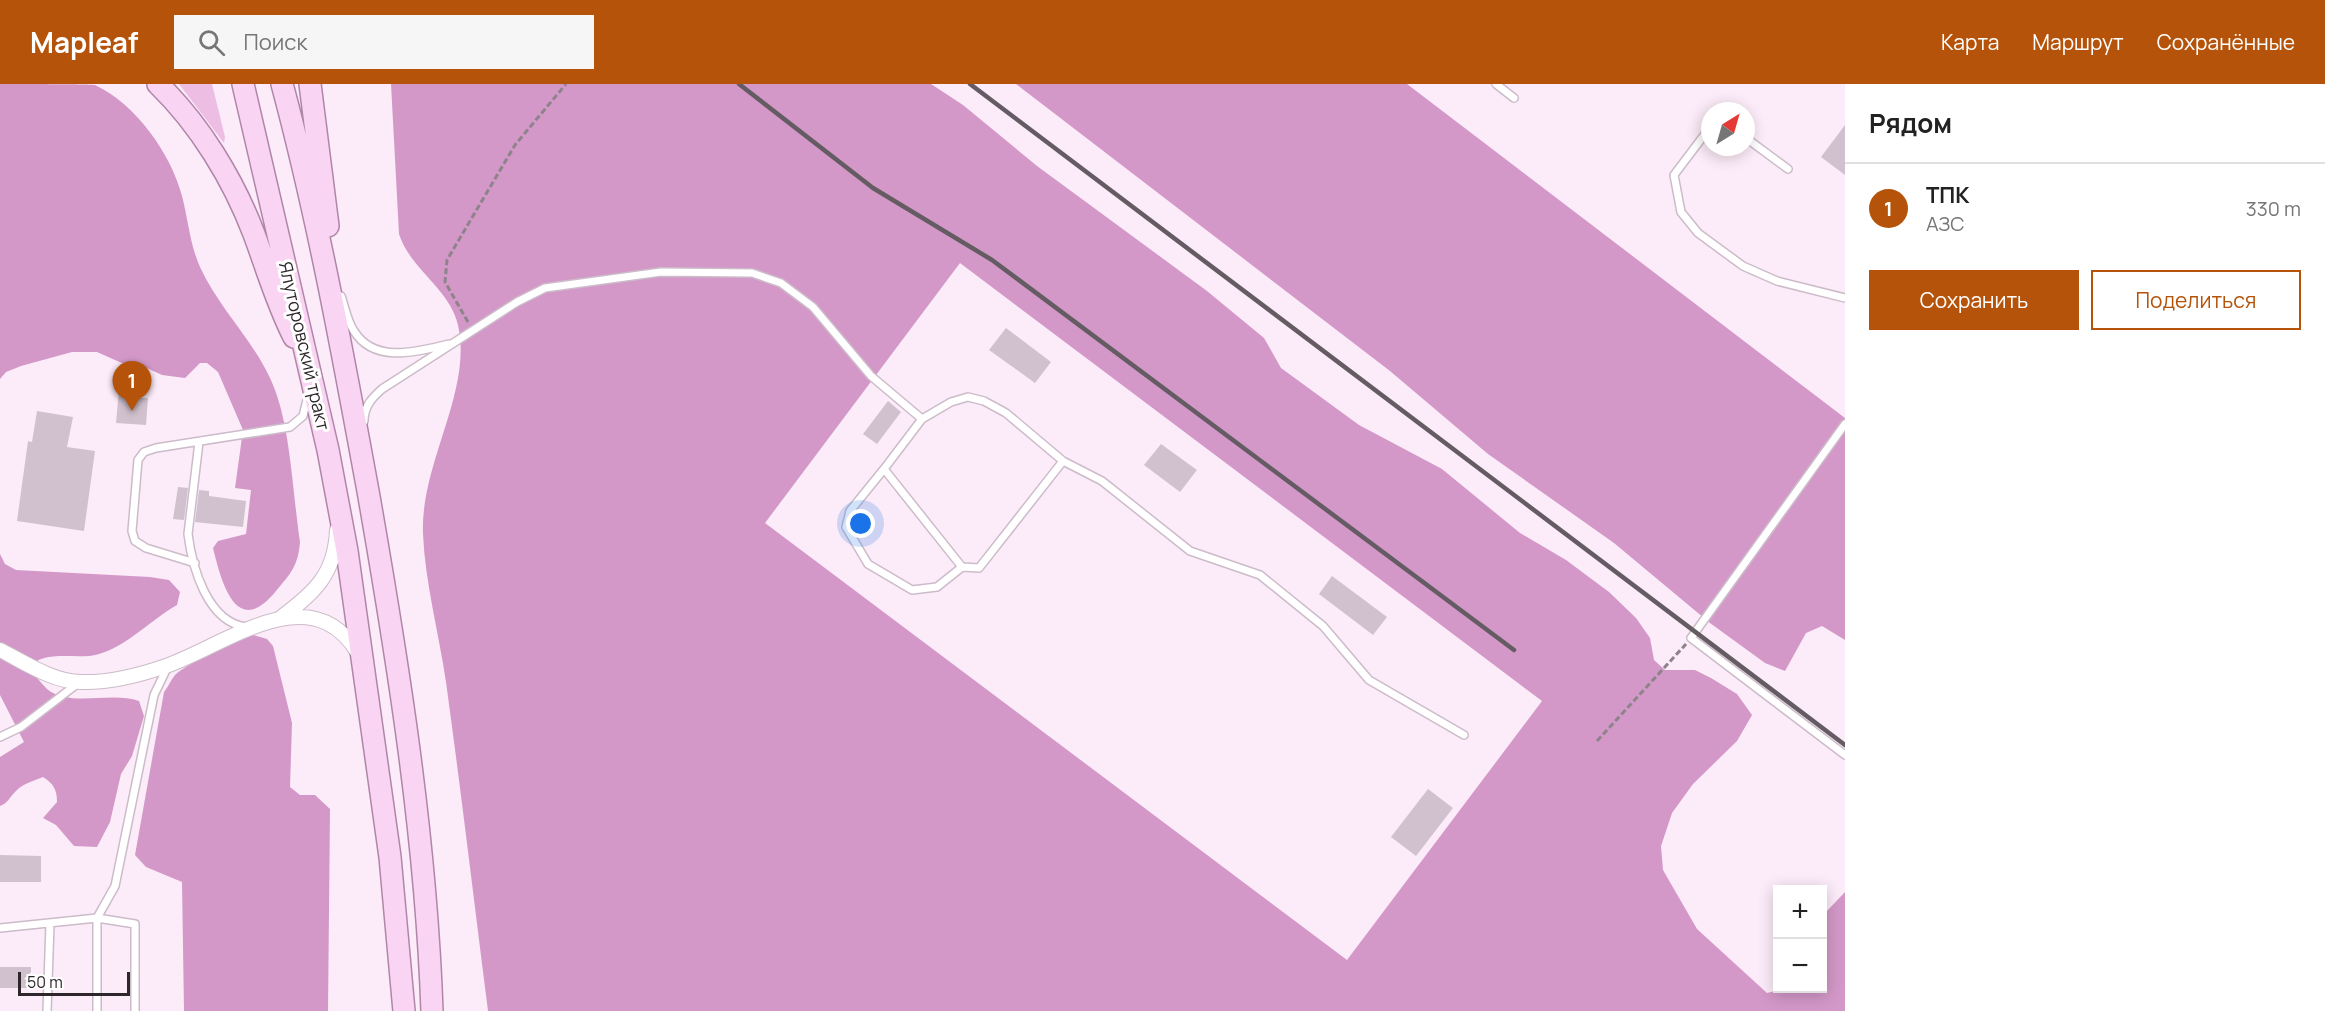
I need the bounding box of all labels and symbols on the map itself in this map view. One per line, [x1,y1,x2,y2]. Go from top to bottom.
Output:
north arrow [1701,102,1755,156]
street label: Ялуторовский тракт [274,259,336,433]
pin: 1 [112,362,152,411]
your location [846,509,875,538]
scale bar [18,969,130,996]

